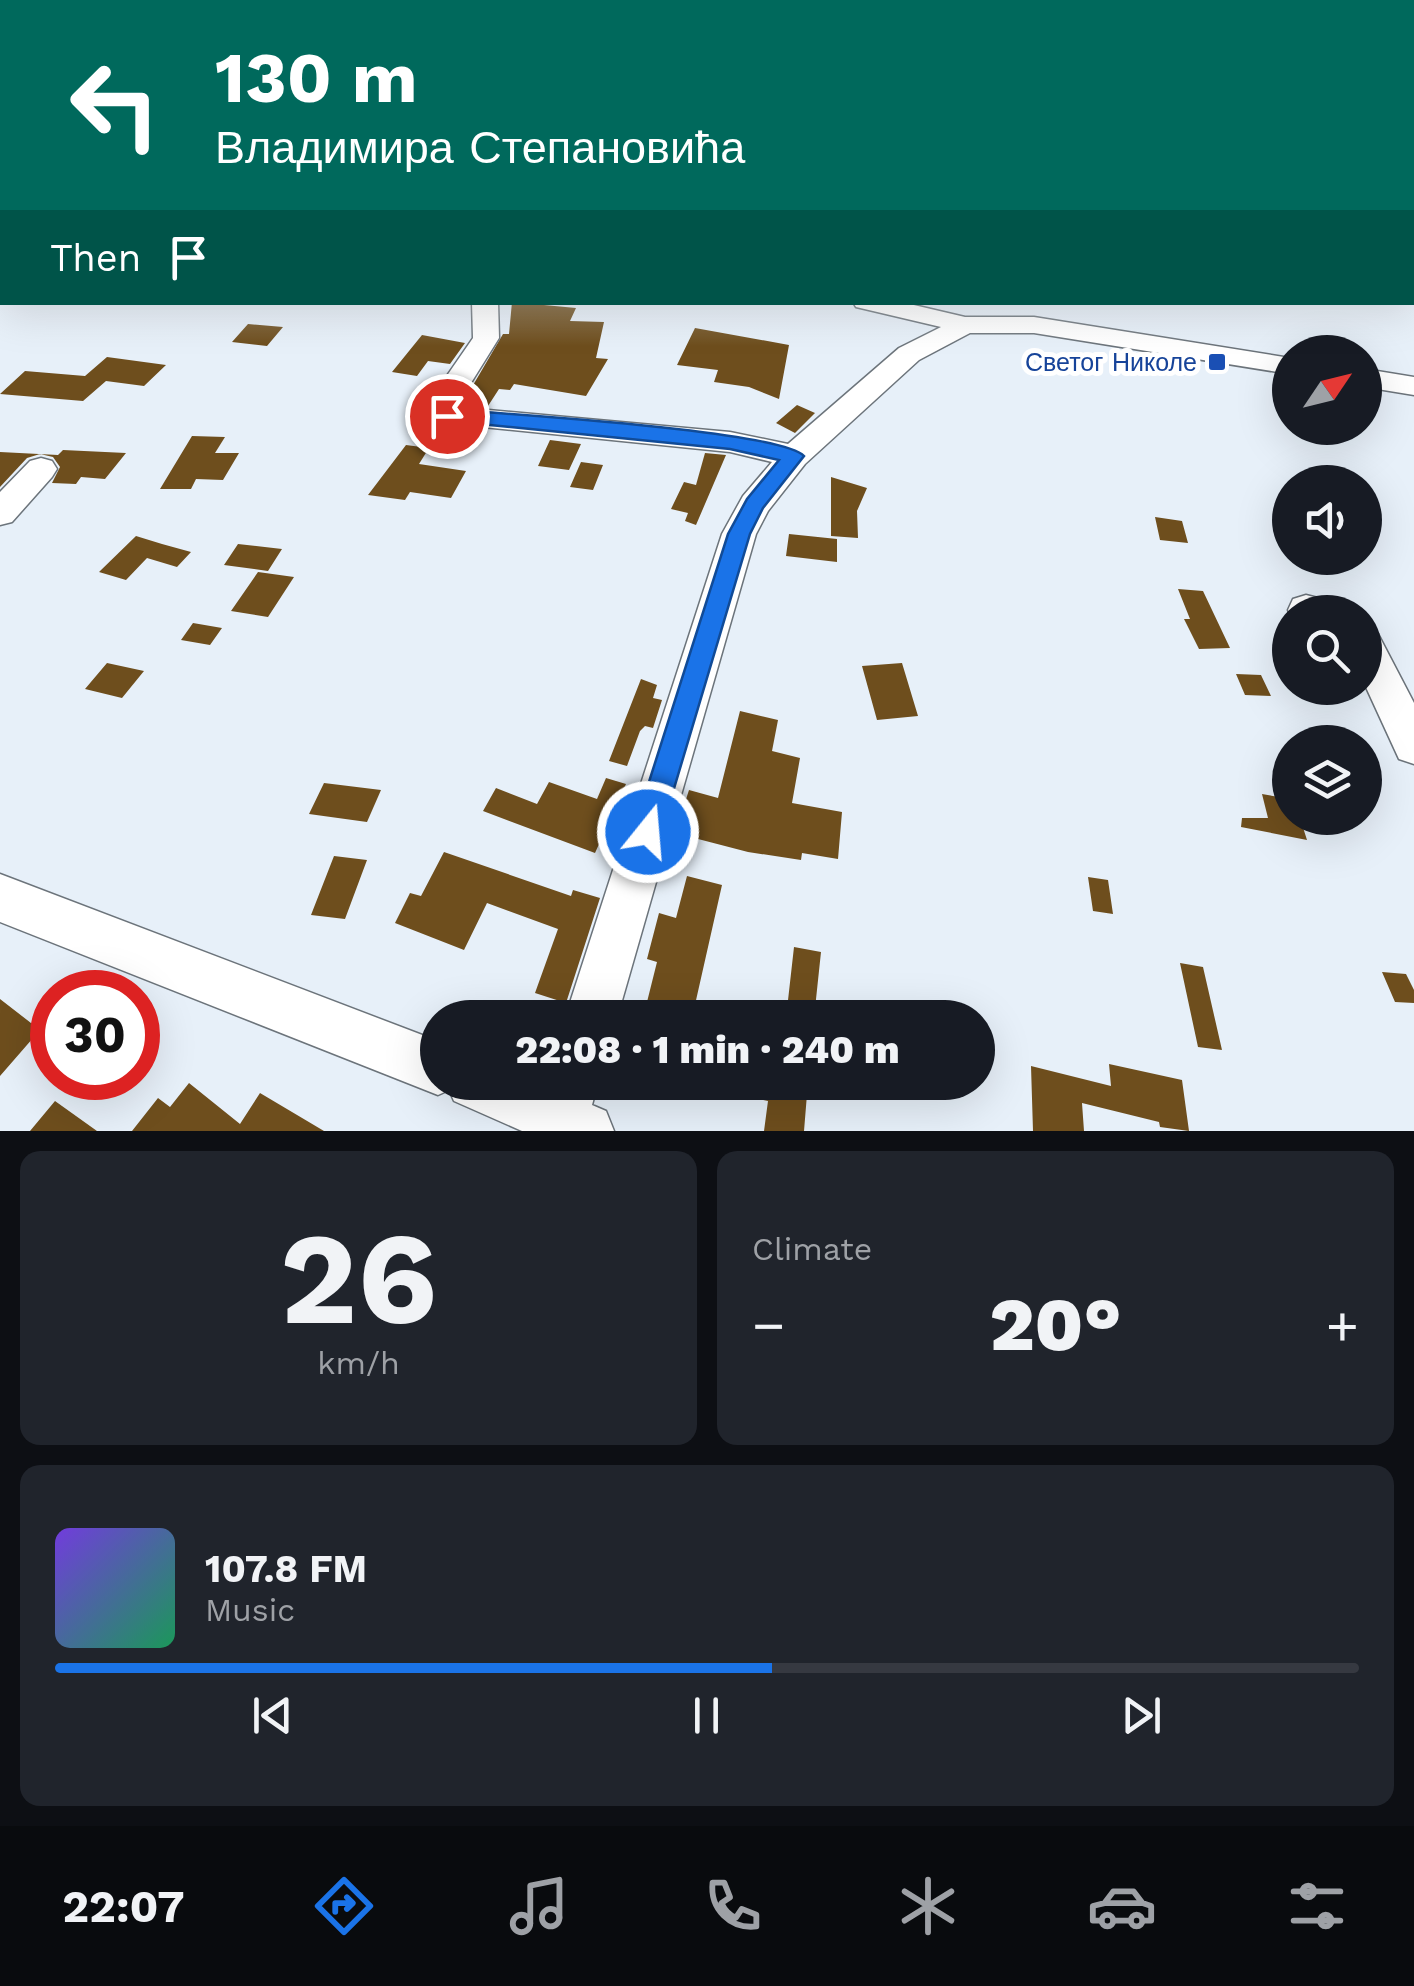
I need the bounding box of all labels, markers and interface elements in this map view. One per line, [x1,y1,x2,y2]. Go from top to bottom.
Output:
text: 130 m [215,37,418,119]
icon: left [50,40,180,170]
text: Владимира Степановића [215,121,745,174]
icon: arrive [161,230,216,285]
text: Then [50,236,141,280]
north arrow [1272,335,1382,445]
map controls [1272,335,1382,835]
place label: Светог Николе [1025,348,1197,377]
marker: Светог Николе [1206,351,1228,373]
pin [405,374,490,459]
icon: arrive [420,389,475,444]
button: sound [1272,465,1382,575]
button: search [1272,595,1382,705]
button: layers [1272,725,1382,835]
position arrow [596,780,700,884]
speed limit sign: 30 [30,970,160,1100]
text: 22:08 · 1 min · 240 m [515,1028,900,1072]
text: 26 [280,1202,437,1355]
text: Climate [752,1230,872,1268]
text: 20° [989,1280,1122,1368]
text: − [752,1293,785,1357]
text: + [1326,1293,1359,1357]
text: km/h [317,1344,400,1382]
text: 107.8 FM [205,1547,367,1591]
text: Music [205,1591,295,1629]
icon: previous [245,1688,300,1743]
icon: pause [679,1688,734,1743]
icon: next [1114,1688,1169,1743]
icon: directions [309,1871,379,1941]
icon: music [504,1871,574,1941]
icon: phone [698,1871,768,1941]
icon: climate [893,1871,963,1941]
icon: car [1087,1871,1157,1941]
icon: filters [1282,1871,1352,1941]
text: 22:07 [62,1880,185,1933]

